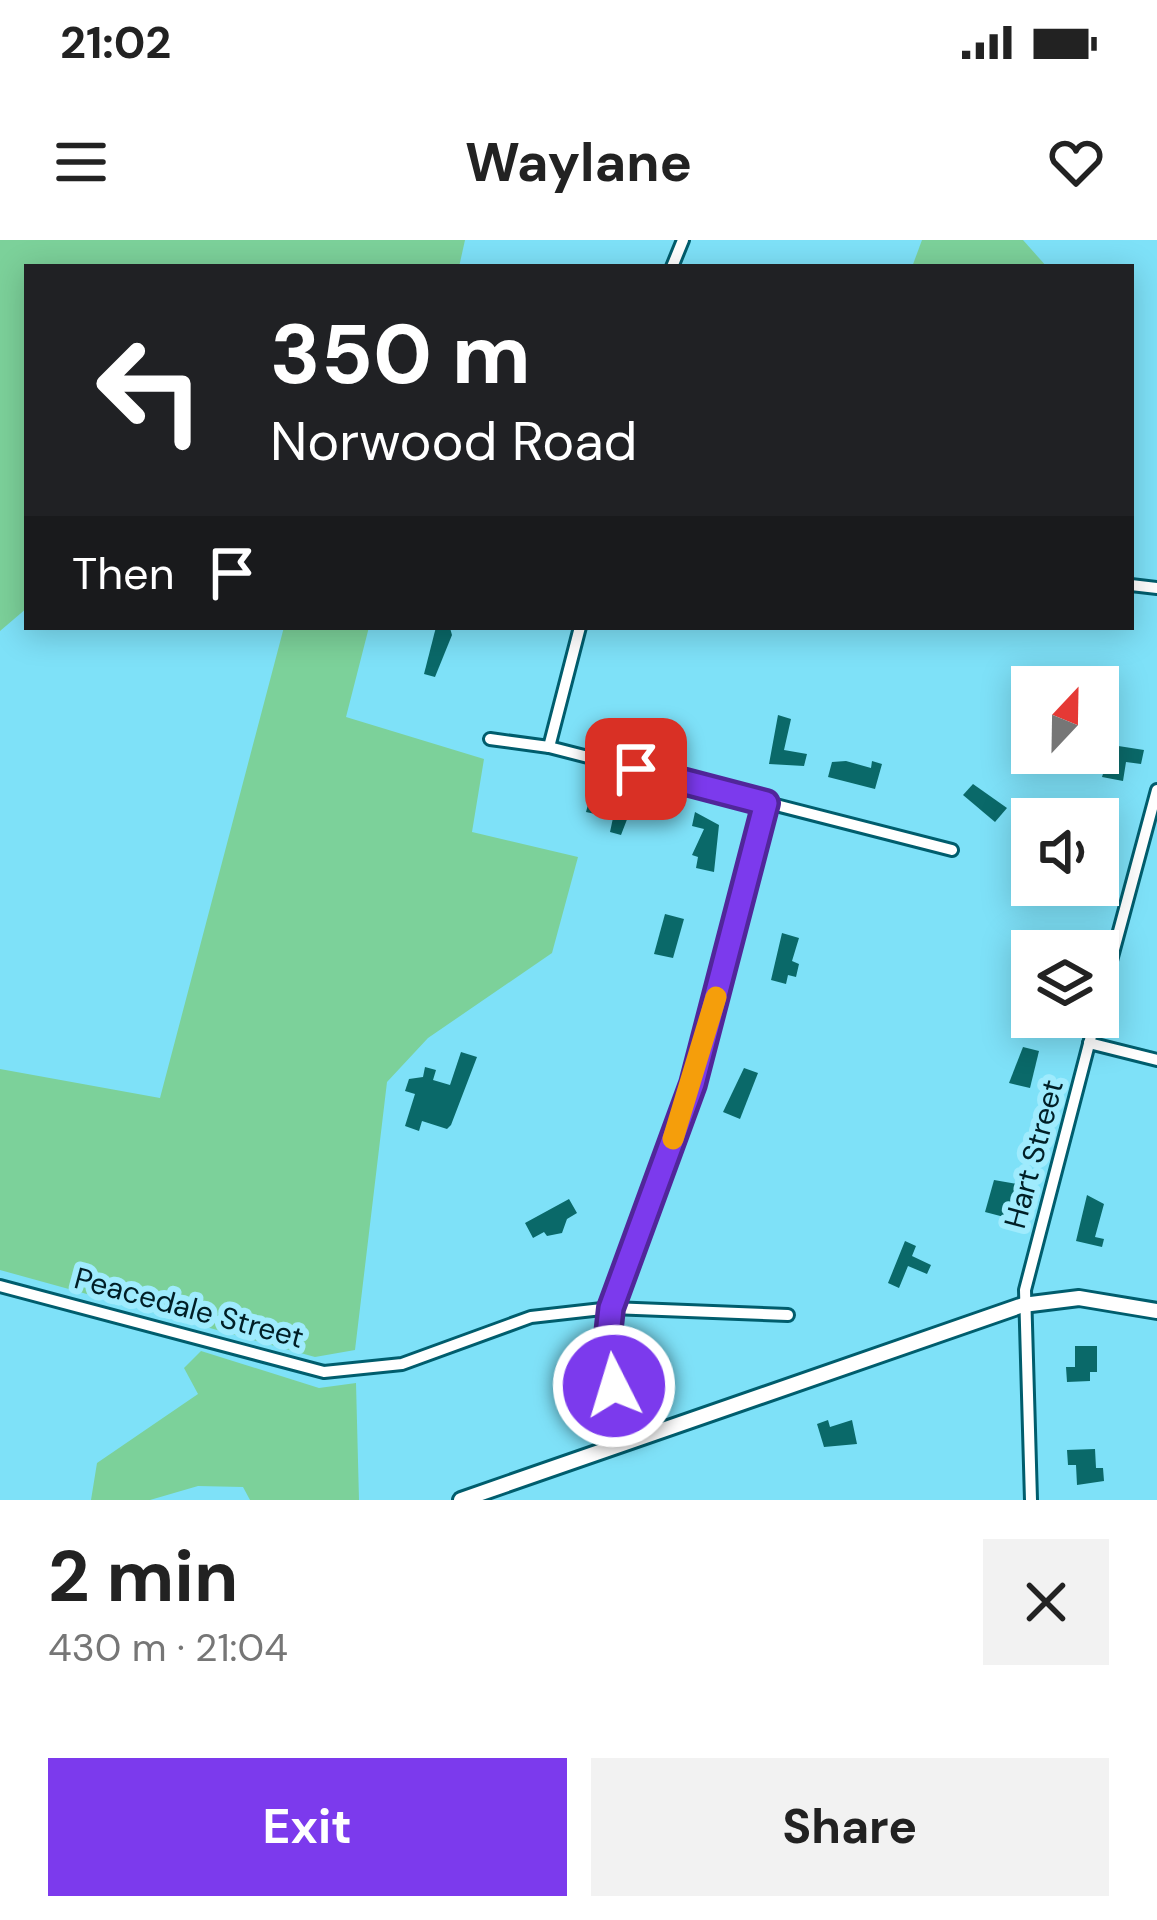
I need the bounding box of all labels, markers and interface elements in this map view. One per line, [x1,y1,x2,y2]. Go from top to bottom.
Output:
text: 21:02 [60,13,171,72]
text: Waylane [465,127,692,198]
icon: menu [48,129,114,195]
icon: heart [1043,129,1109,195]
text: 350 m [270,300,531,409]
icon: left [72,312,228,468]
text: Norwood Road [270,406,637,477]
icon: arrive [199,540,265,606]
text: Then [72,544,175,603]
north arrow [1011,666,1119,774]
map controls [1011,666,1119,1038]
pin [585,718,687,820]
icon: arrive [603,736,669,802]
button: sound [1011,798,1119,906]
button: layers [1011,930,1119,1038]
street label: Hart Street [995,1075,1072,1233]
street label: Peacedale Street [70,1258,308,1357]
position arrow [551,1323,677,1449]
text: 2 min [48,1530,238,1623]
button: close [983,1539,1109,1665]
text: 430 m · 21:04 [48,1622,288,1673]
button: Exit [48,1758,567,1896]
button: Share [591,1758,1109,1896]

